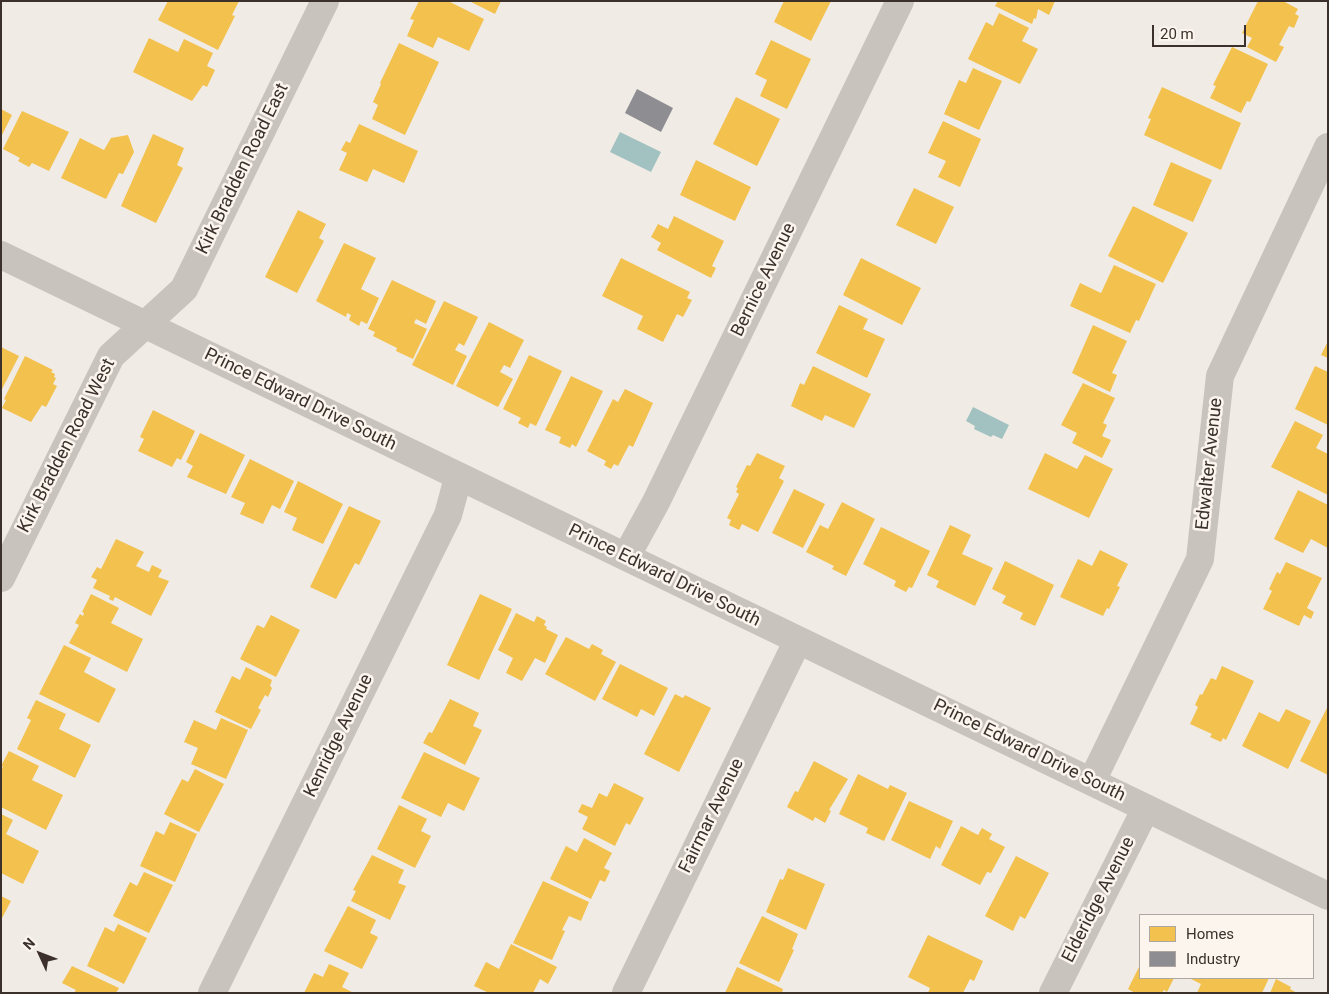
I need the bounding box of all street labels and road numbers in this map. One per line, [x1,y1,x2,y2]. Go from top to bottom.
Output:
street label: Kirk Bradden Road East [192,80,294,258]
street label: Bernice Avenue [727,220,801,340]
street label: Prince Edward Drive South [201,344,399,456]
street label: Kirk Bradden Road West [14,355,120,537]
street label: Edwalter Avenue [1192,397,1228,531]
street label: Prince Edward Drive South [565,520,763,632]
street label: Kenridge Avenue [300,671,378,801]
street label: Prince Edward Drive South [930,695,1128,807]
street label: Fairmar Avenue [675,755,749,877]
street label: Elderidge Avenue [1058,834,1140,966]

